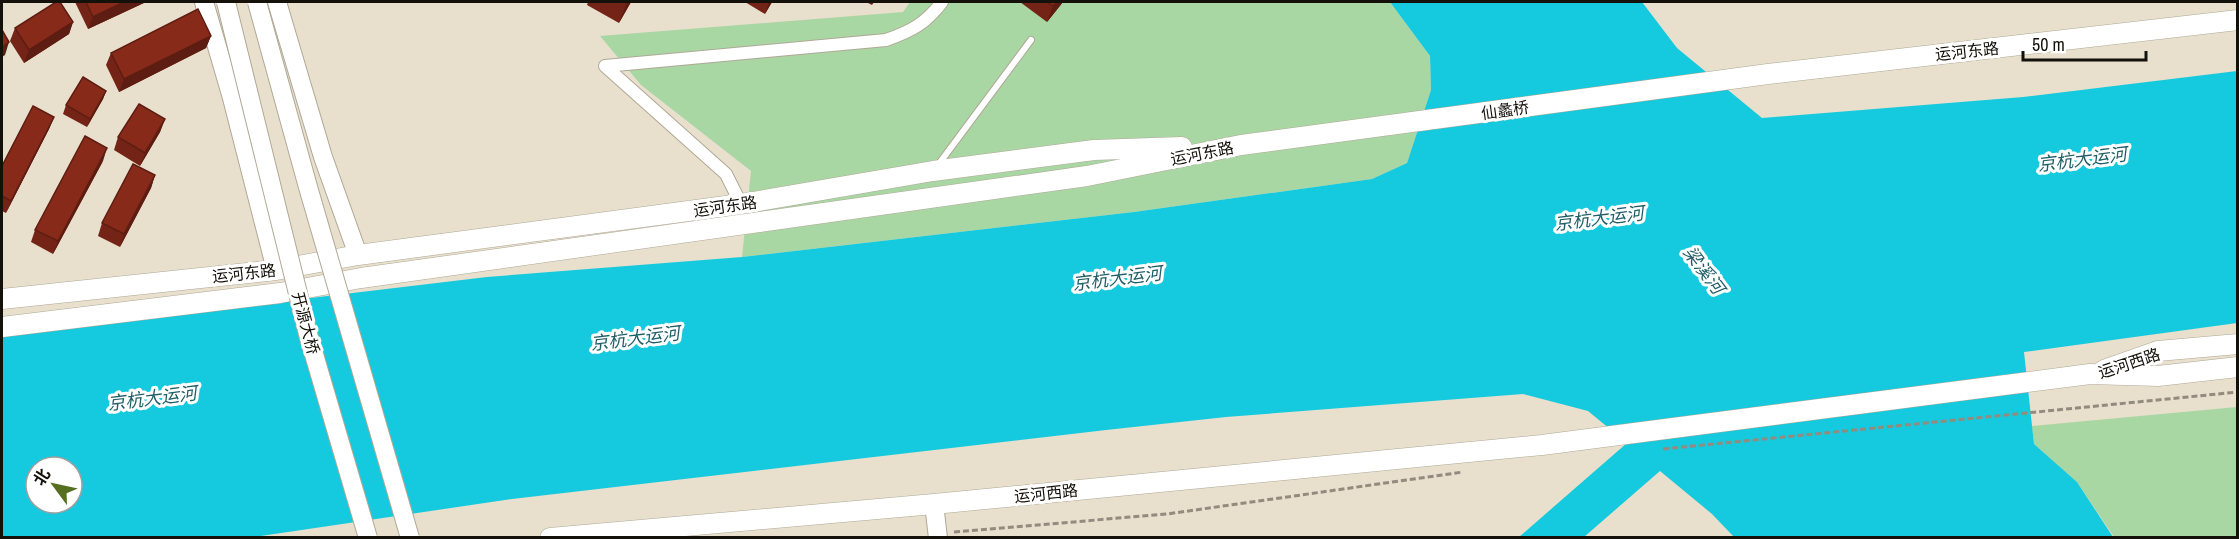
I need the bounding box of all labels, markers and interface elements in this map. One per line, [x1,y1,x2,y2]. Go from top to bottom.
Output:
scale bar [2023,24,2146,62]
text: 50 m [2032,32,2065,57]
street label: 运河东路 [1934,37,2000,65]
street label: 仙蠡桥 [1480,96,1530,124]
street label: 运河东路 [1168,136,1236,170]
water label: 京杭大运河 [2036,141,2131,177]
street label: 运河东路 [692,191,758,221]
water label: 京杭大运河 [1553,200,1648,236]
water label: 梁溪河 [1678,241,1732,301]
street label: 运河东路 [211,259,277,287]
water label: 京杭大运河 [1071,260,1166,296]
street label: 开源大桥 [287,289,325,357]
water label: 京杭大运河 [589,320,684,356]
street label: 运河西路 [2095,343,2163,383]
water label: 京杭大运河 [106,380,201,416]
north arrow [24,455,84,515]
text: 北 [28,464,55,490]
street label: 运河西路 [1013,479,1079,507]

